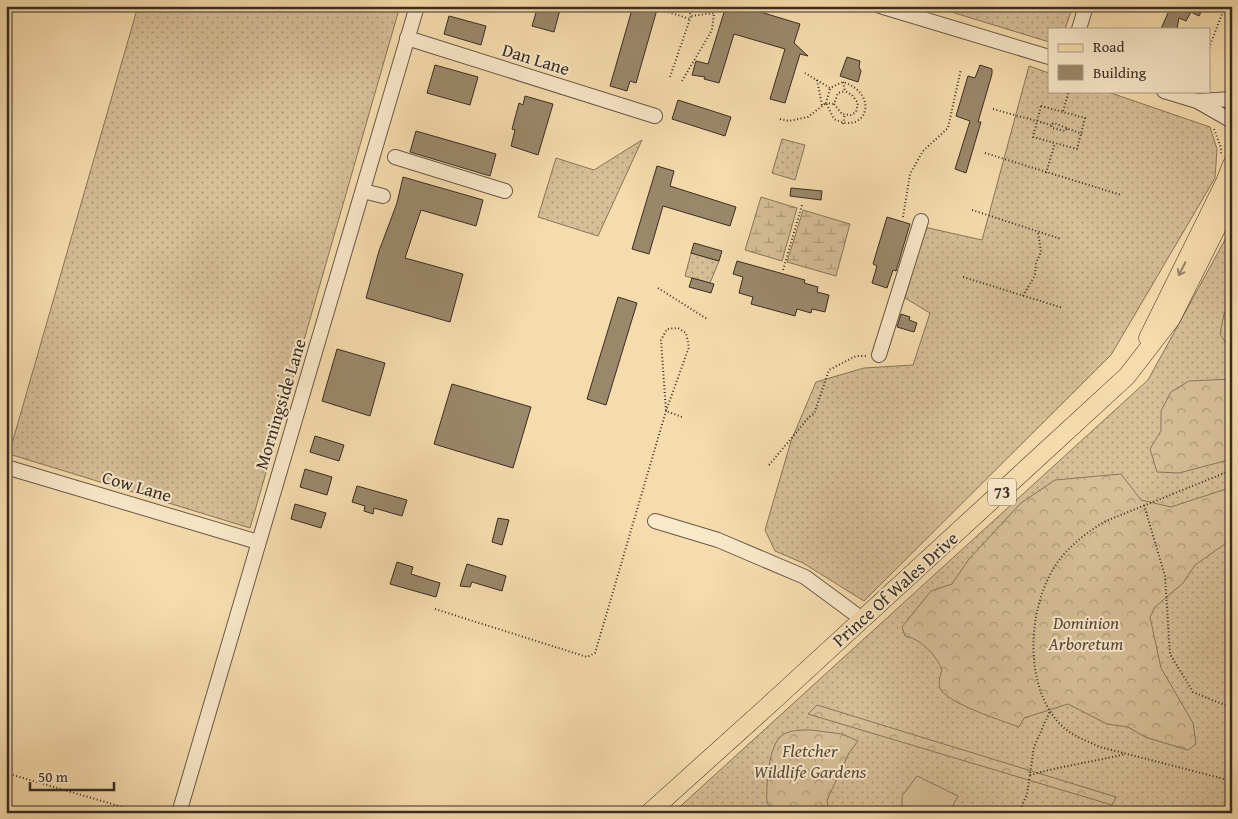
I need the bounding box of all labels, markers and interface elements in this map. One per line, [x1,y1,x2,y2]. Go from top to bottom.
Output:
legend [1048,28,1210,92]
street label: Dan Lane [499,36,573,82]
text: Road [1093,36,1124,57]
text: Building [1093,62,1147,83]
one-way arrow [1177,261,1187,276]
street label: Morningside Lane [247,335,313,473]
street label: Cow Lane [99,463,175,509]
road number: 73 [988,478,1016,506]
street label: Prince Of Wales Drive [826,525,964,653]
park label: Dominion Arboretum [1048,609,1123,657]
park label: Fletcher Wildlife Gardens [754,737,867,785]
scale bar [30,759,114,791]
text: 50 m [38,766,69,787]

